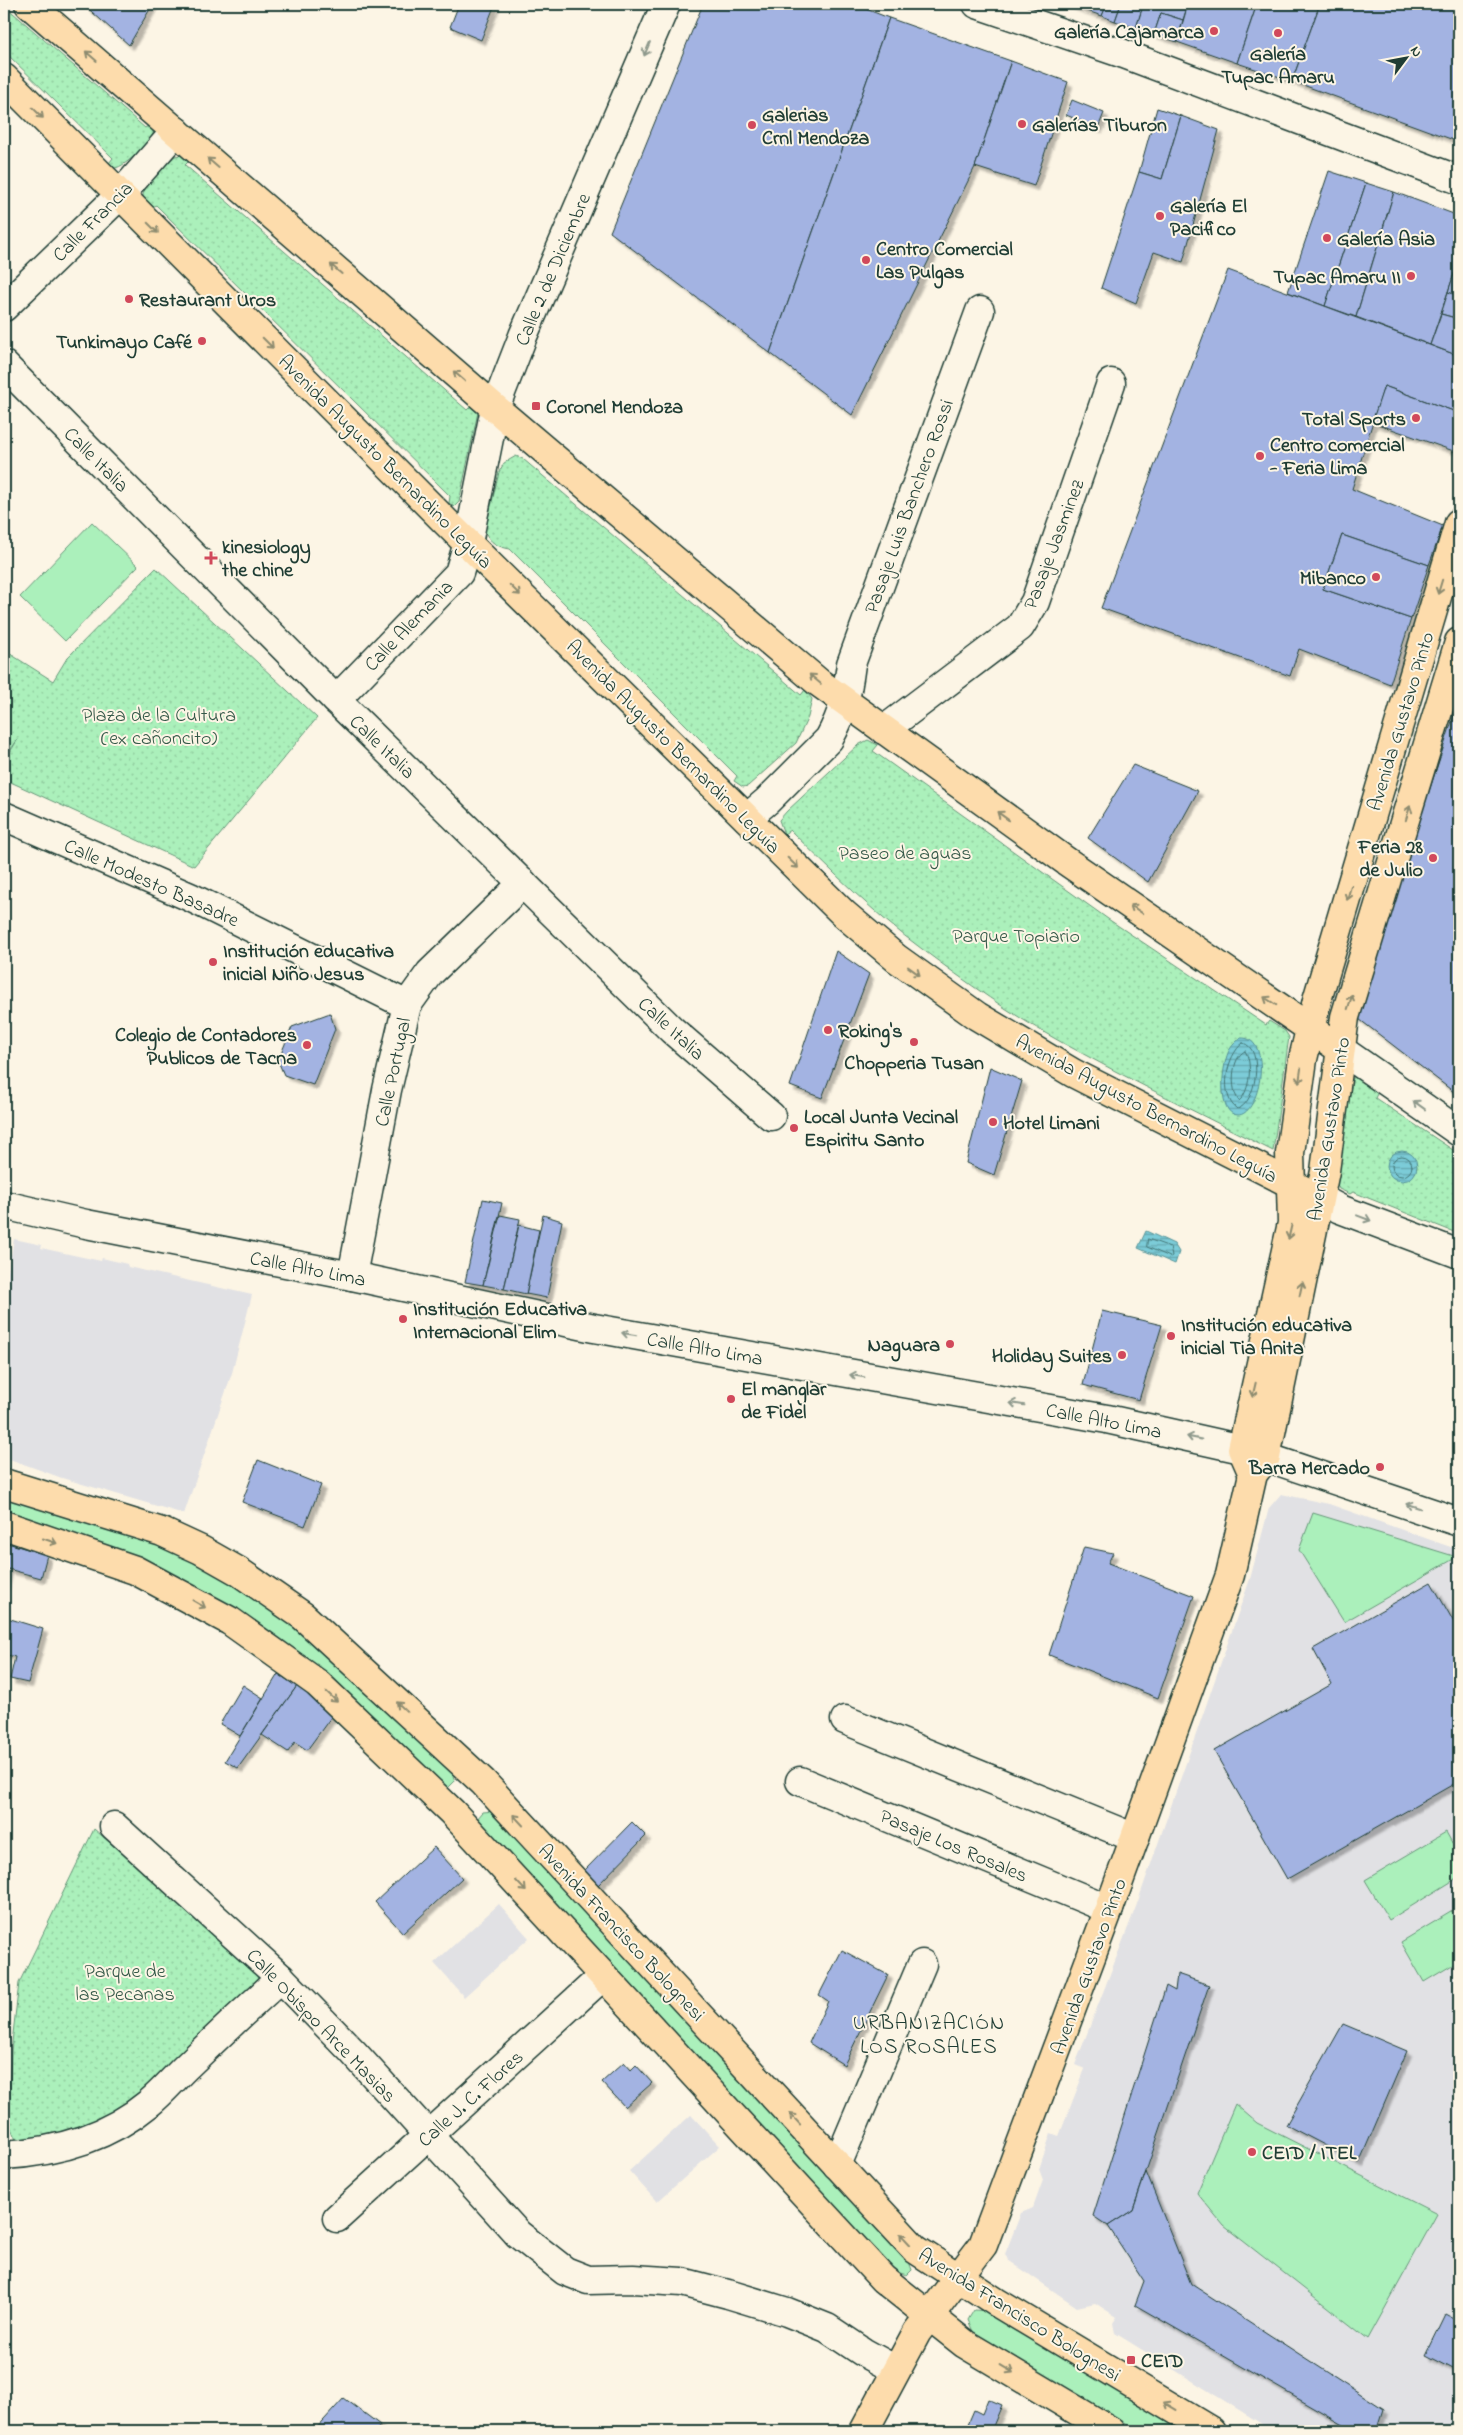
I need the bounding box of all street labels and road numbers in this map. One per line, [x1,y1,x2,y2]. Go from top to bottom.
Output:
street label: Calle Francia [47,176,141,270]
street label: Calle 2 de Diciembre [509,189,600,351]
street label: Avenida Augusto Bernardino Leguía [270,349,498,577]
street label: Pasaje Luis Banchero Rossi [858,396,963,618]
street label: Calle Italia [56,421,135,500]
street label: Pasaje Jasminez [1017,475,1094,614]
street label: Calle Alemania [358,574,461,679]
street label: Avenida Gustavo Pinto [1361,629,1443,815]
street label: Avenida Augusto Bernardino Leguía [558,634,786,862]
street label: Calle Italia [342,709,421,787]
street label: Calle Modesto Basadre [59,833,243,936]
street label: Calle Italia [630,991,710,1069]
street label: Calle Portugal [369,1015,421,1130]
street label: Avenida Augusto Bernardino Leguía [1009,1029,1282,1193]
street label: Avenida Gustavo Pinto [1302,1035,1359,1223]
street label: Calle Alto Lima [247,1245,368,1296]
street label: Calle Alto Lima [644,1326,765,1375]
street label: Calle Alto Lima [1043,1397,1164,1448]
street label: Pasaje Los Rosales [875,1803,1031,1892]
street label: Avenida Francisco Bolognesi [529,1838,711,2030]
street label: Avenida Gustavo Pinto [1045,1875,1136,2059]
street label: Calle Obispo Arce Masias [238,1943,402,2111]
street label: Calle J. C. Flores [412,2044,531,2155]
street label: Avenida Francisco Bolognesi [911,2242,1126,2391]

